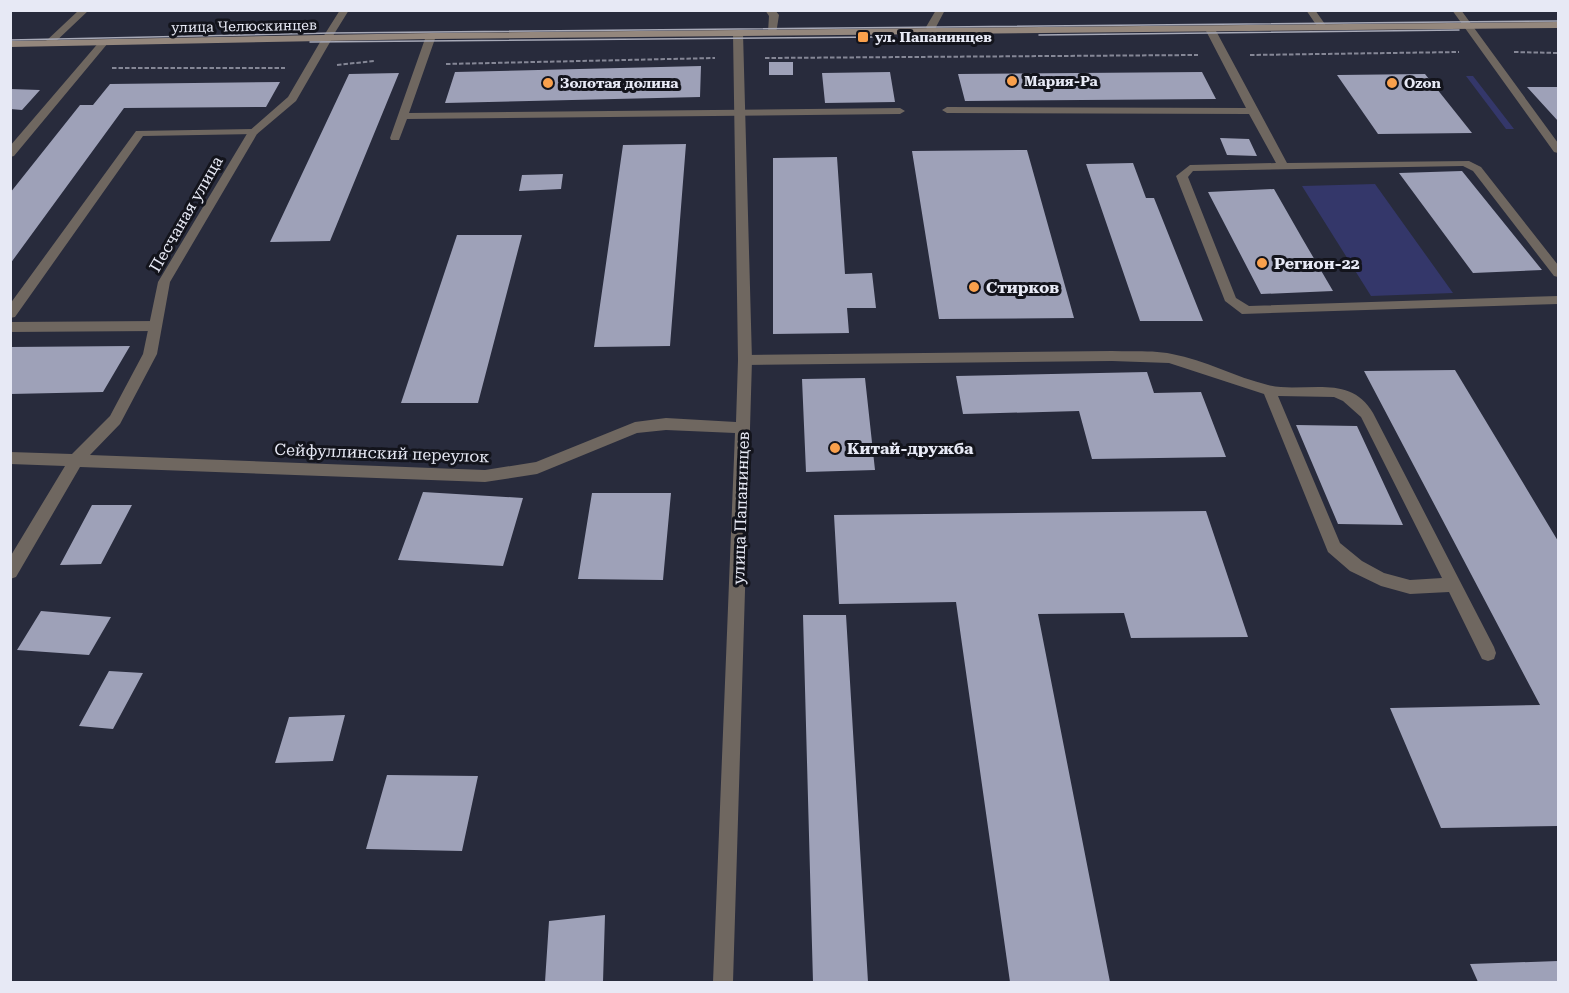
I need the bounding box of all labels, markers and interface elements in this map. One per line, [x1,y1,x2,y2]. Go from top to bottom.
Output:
street label: улица Челюскинцев [171,17,317,35]
place label: ул. Папанинцев [875,29,992,45]
marker: ул. Папанинцев [856,30,870,44]
place label: Мария-Ра [1024,73,1099,89]
marker: Мария-Ра [1005,74,1019,88]
place label: Золотая долина [560,75,679,91]
place label: Ozon [1404,75,1442,91]
marker: Золотая долина [541,76,555,90]
marker: Ozon [1385,76,1399,90]
street label: Песчаная улица [145,153,227,275]
place label: Регион-22 [1274,254,1360,273]
marker: Регион-22 [1255,256,1269,270]
place label: Стирков [986,278,1059,297]
marker: Стирков [967,280,981,294]
street label: улица Папанинцев [729,431,753,585]
place label: Китай-дружба [847,439,974,458]
street label: Сейфуллинский переулок [274,440,490,466]
marker: Китай-дружба [828,441,842,455]

